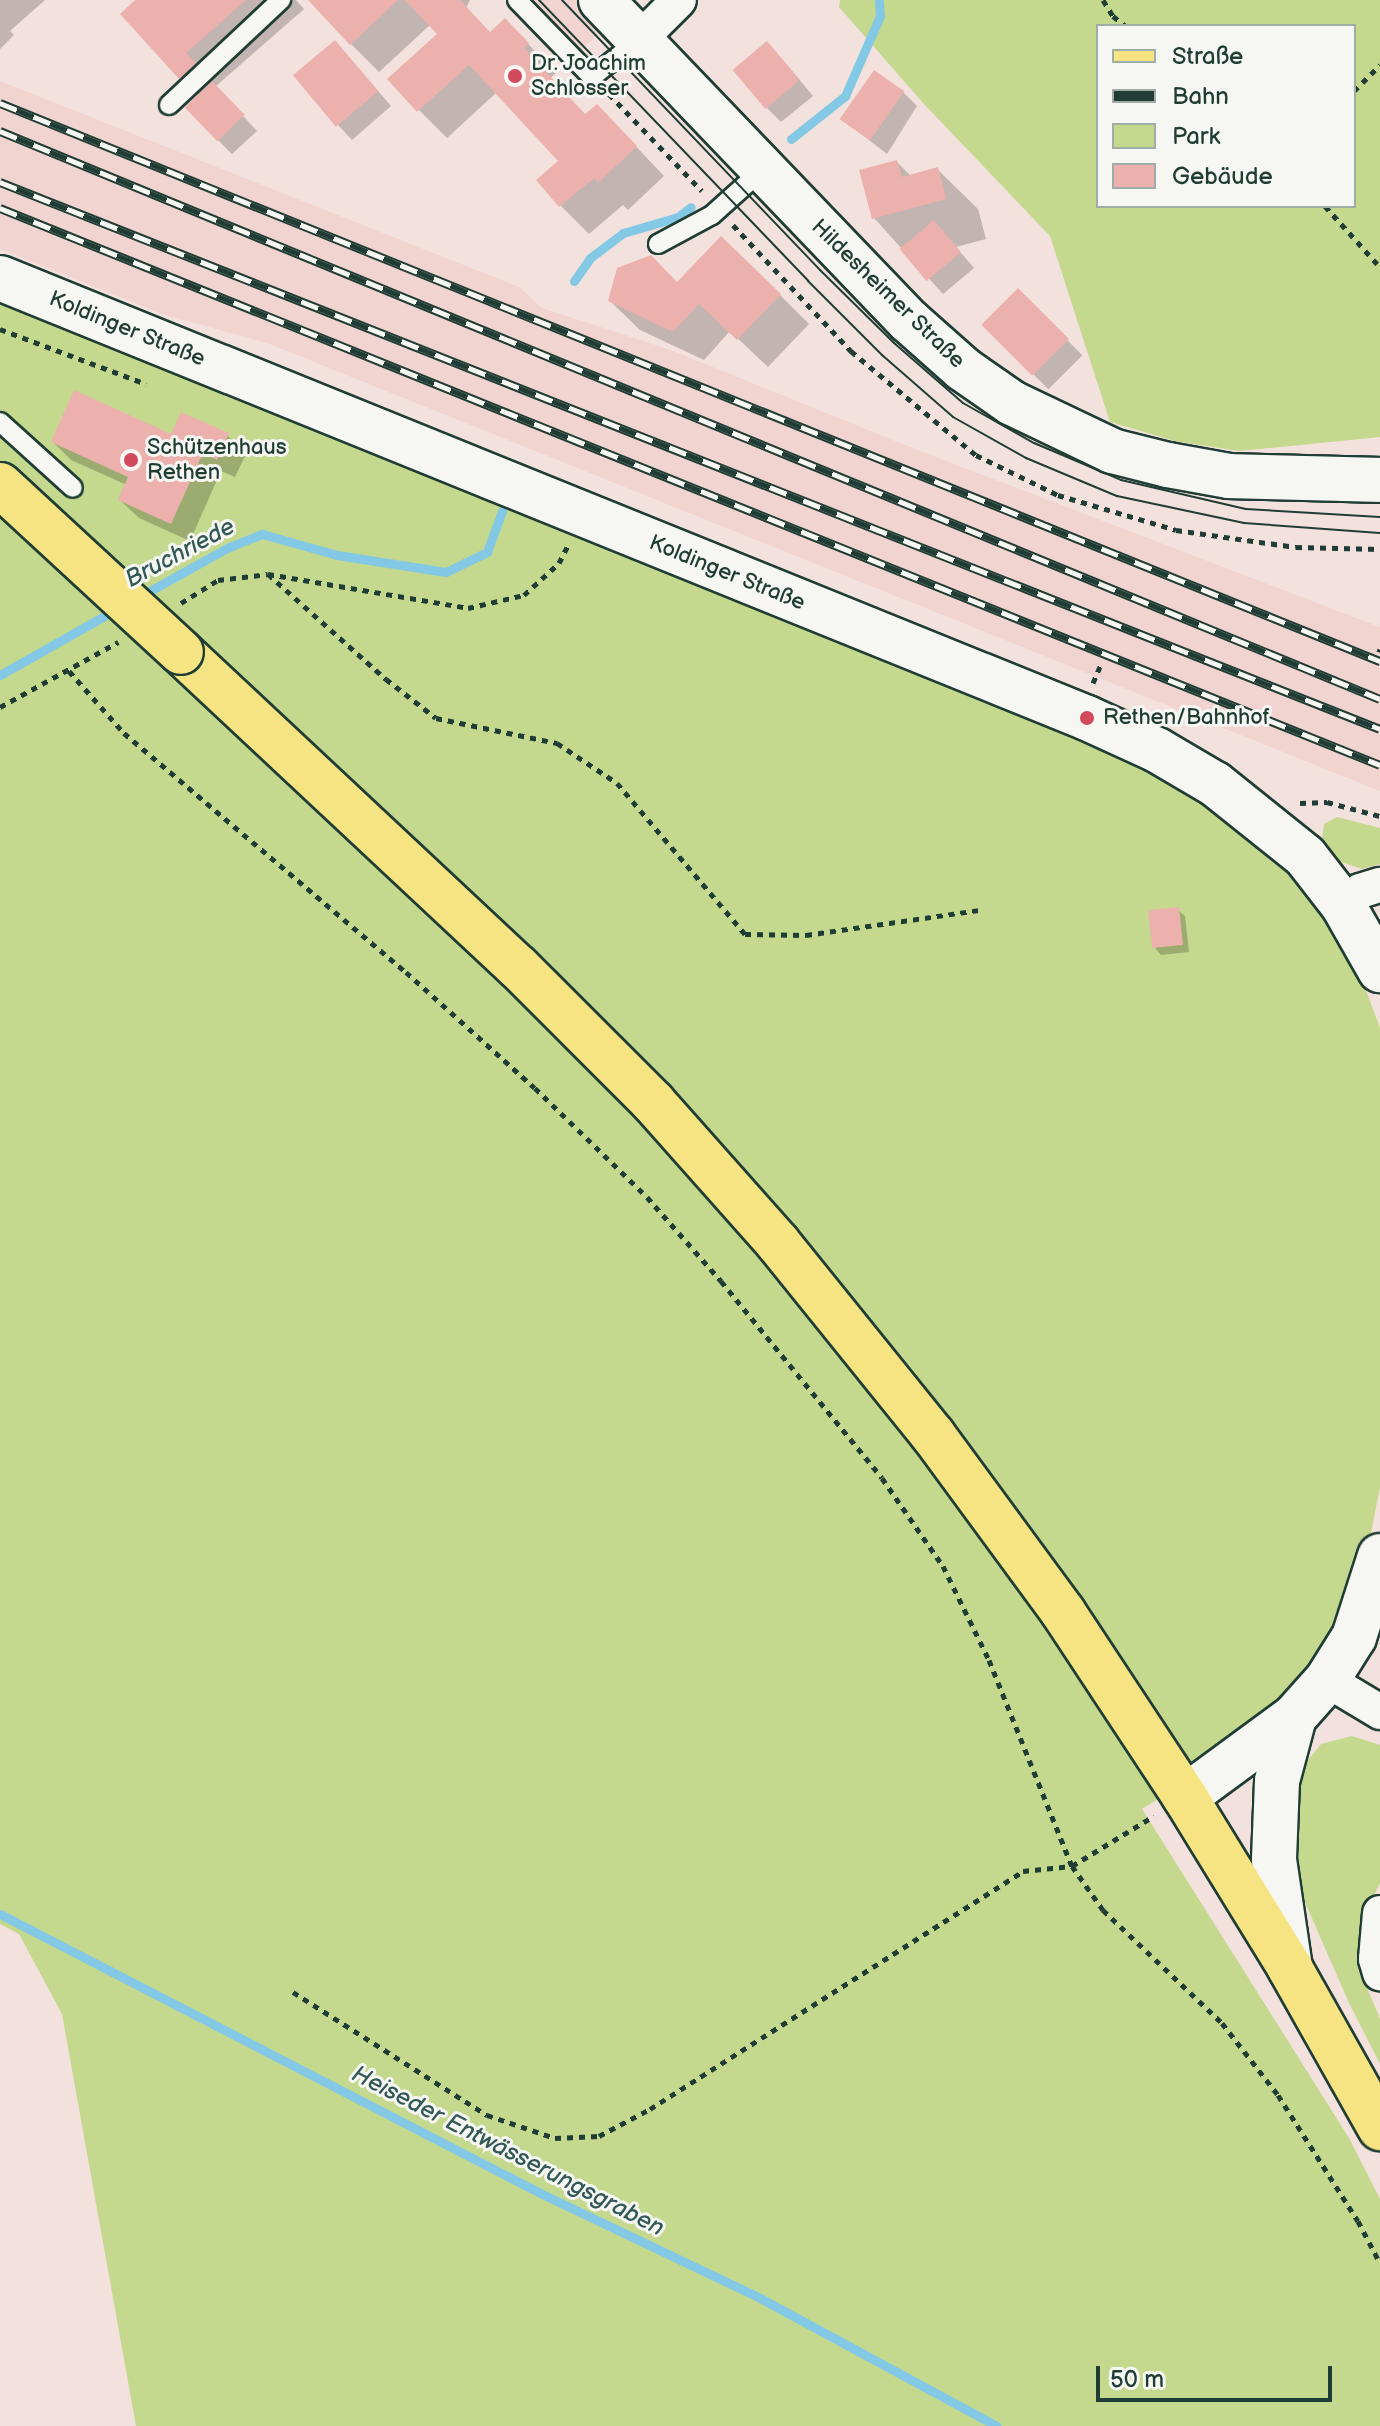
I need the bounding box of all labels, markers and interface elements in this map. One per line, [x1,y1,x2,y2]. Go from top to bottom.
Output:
legend [1096,24,1356,208]
text: Straße [1172,42,1243,71]
place label: Dr. Joachim Schlosser [531,50,647,102]
marker: Dr. Joachim Schlosser [506,67,524,85]
text: Bahn [1172,82,1229,111]
text: Park [1172,122,1220,151]
text: Gebäude [1172,162,1273,191]
street label: Hildesheimer Straße [806,214,970,374]
street label: Koldinger Straße [45,286,209,372]
place label: Schützenhaus Rethen [147,434,287,486]
marker: Schützenhaus Rethen [122,451,140,469]
water label: Bruchriede [120,512,240,594]
street label: Koldinger Straße [645,530,809,616]
place label: Rethen/Bahnhof [1103,705,1269,731]
marker: Rethen/Bahnhof [1078,709,1096,727]
water label: Heiseder Entwässerungsgraben [347,2059,669,2243]
scale bar [1100,2350,1336,2400]
text: 50 m [1110,2365,1164,2394]

